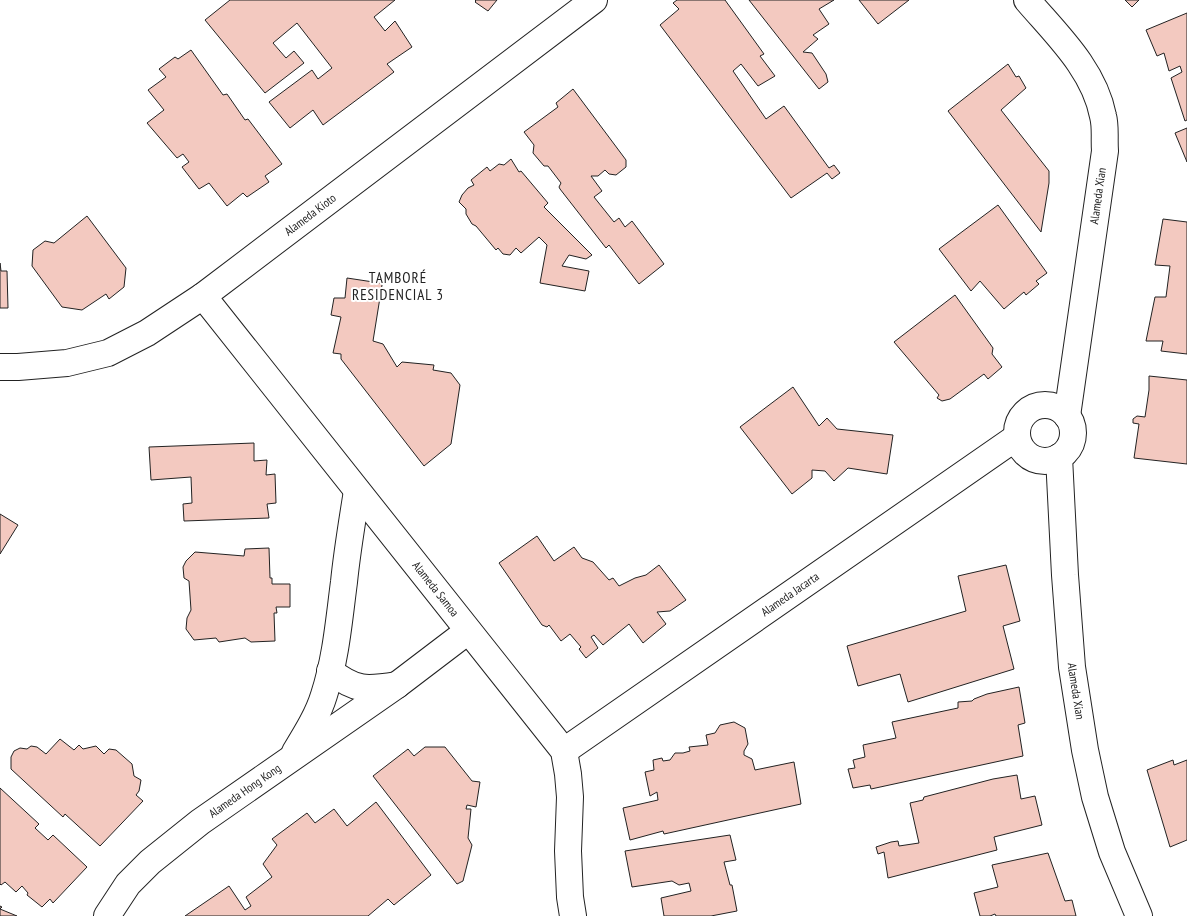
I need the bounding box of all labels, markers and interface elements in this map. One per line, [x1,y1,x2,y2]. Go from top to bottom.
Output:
street label: Alameda Xian [1086,167,1109,225]
street label: Alameda Kioto [281,190,339,239]
district label: TAMBORÉ RESIDENCIAL 3 [352,268,444,304]
street label: Alameda Samoa [409,558,462,619]
street label: Alameda Jacarta [758,569,822,619]
street label: Alameda Xian [1065,662,1088,721]
street label: Alameda Hong Kong [206,760,283,821]

